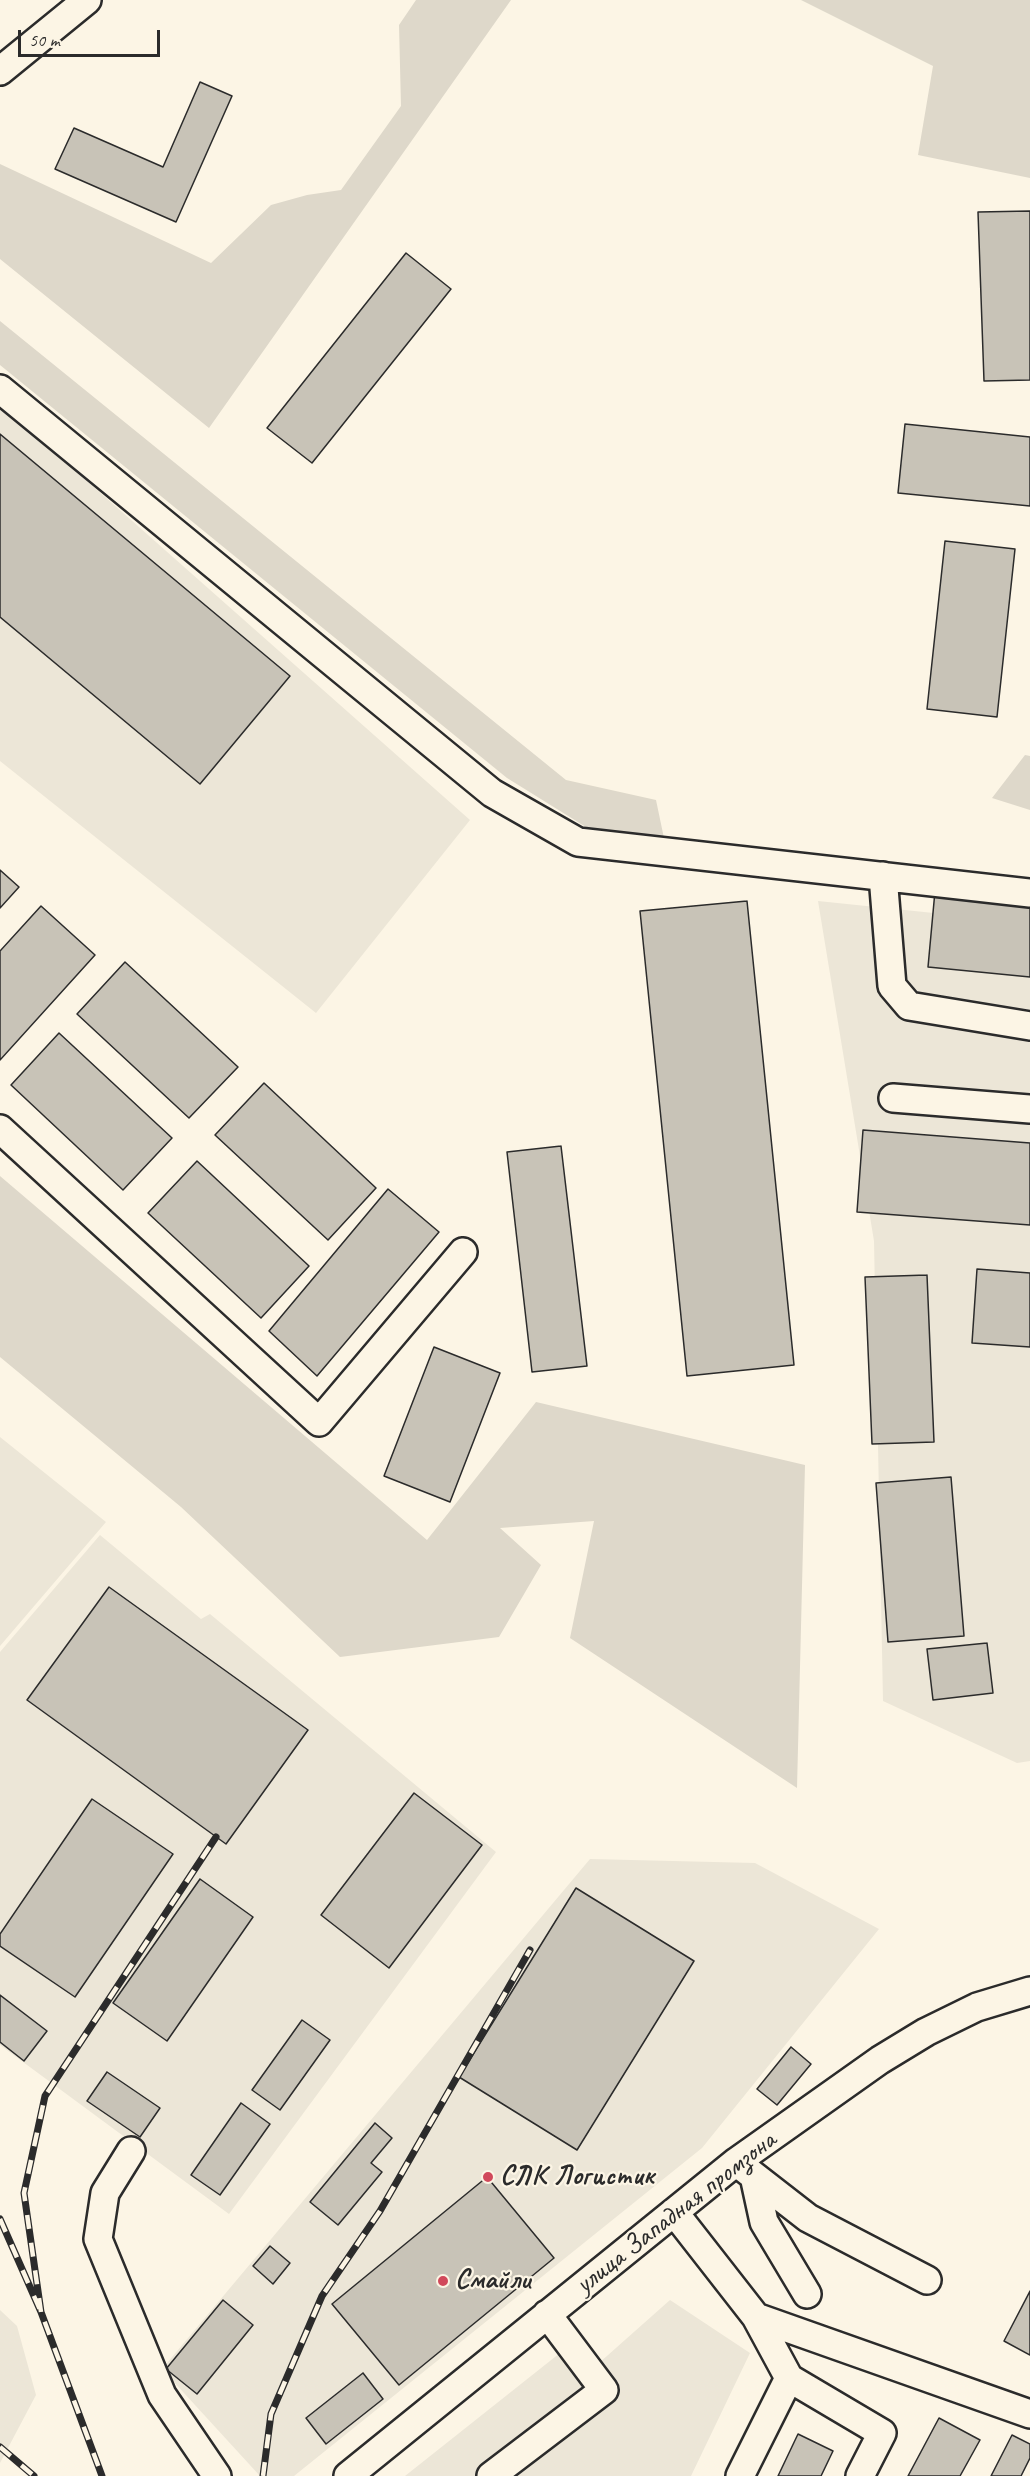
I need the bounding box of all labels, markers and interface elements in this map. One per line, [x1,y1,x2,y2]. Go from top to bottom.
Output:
scale bar [21,18,164,56]
text: 50 m [29,29,60,51]
street label: улица Западная промзона [569,2124,783,2302]
place label: СЛК Логистик [500,2160,654,2194]
marker: СЛК Логистик [481,2170,495,2184]
place label: Смайли [455,2264,530,2298]
marker: Смайли [436,2274,450,2288]

